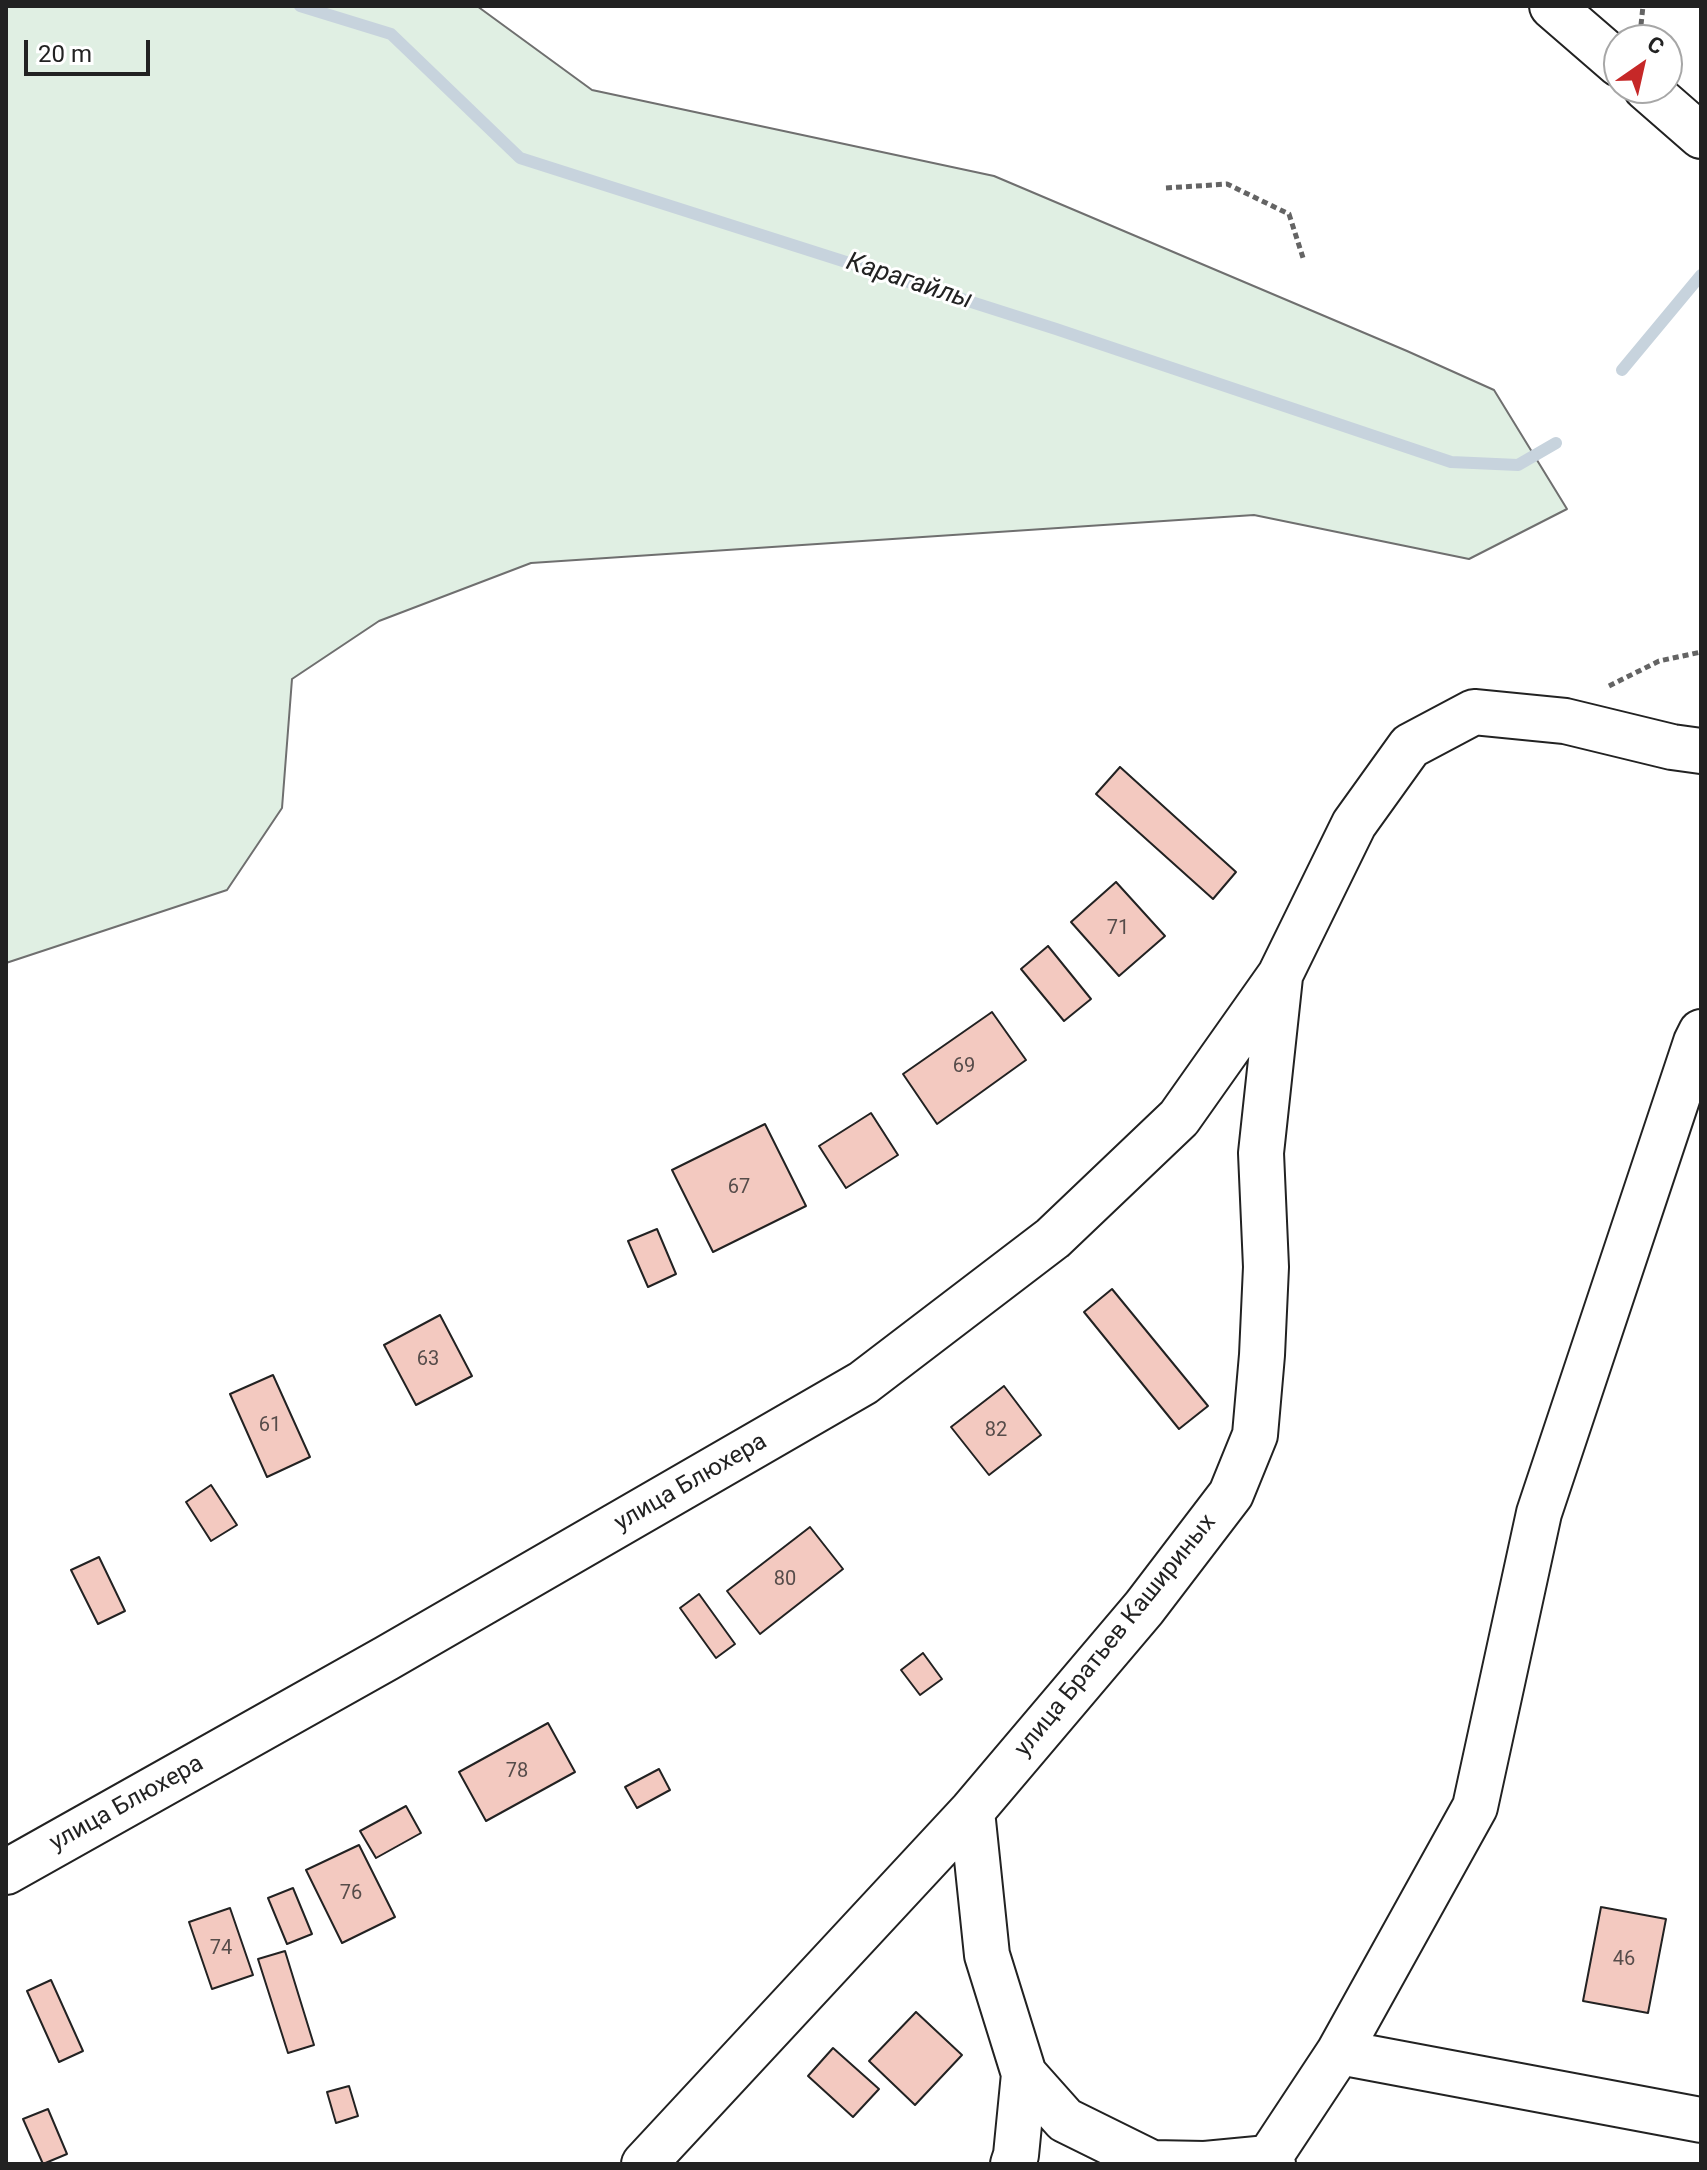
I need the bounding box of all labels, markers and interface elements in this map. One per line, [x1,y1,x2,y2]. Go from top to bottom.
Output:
scale bar [28,24,154,74]
north arrow [1603,24,1683,104]
text: С [1643,31,1669,60]
text: 20 m [38,40,92,68]
water label: Карагайлы [842,247,976,317]
house number: 71 [1107,917,1129,941]
house number: 69 [953,1055,975,1079]
house number: 67 [728,1176,750,1200]
house number: 63 [417,1348,439,1372]
house number: 61 [259,1414,281,1438]
house number: 82 [985,1419,1007,1443]
street label: улица Блюхера [610,1428,772,1538]
street label: улица Братьев Кашириных [1009,1509,1223,1763]
house number: 80 [774,1568,796,1592]
street label: улица Блюхера [45,1750,209,1858]
house number: 78 [506,1760,528,1784]
house number: 76 [340,1882,362,1906]
house number: 74 [210,1937,232,1961]
house number: 46 [1613,1948,1635,1972]

